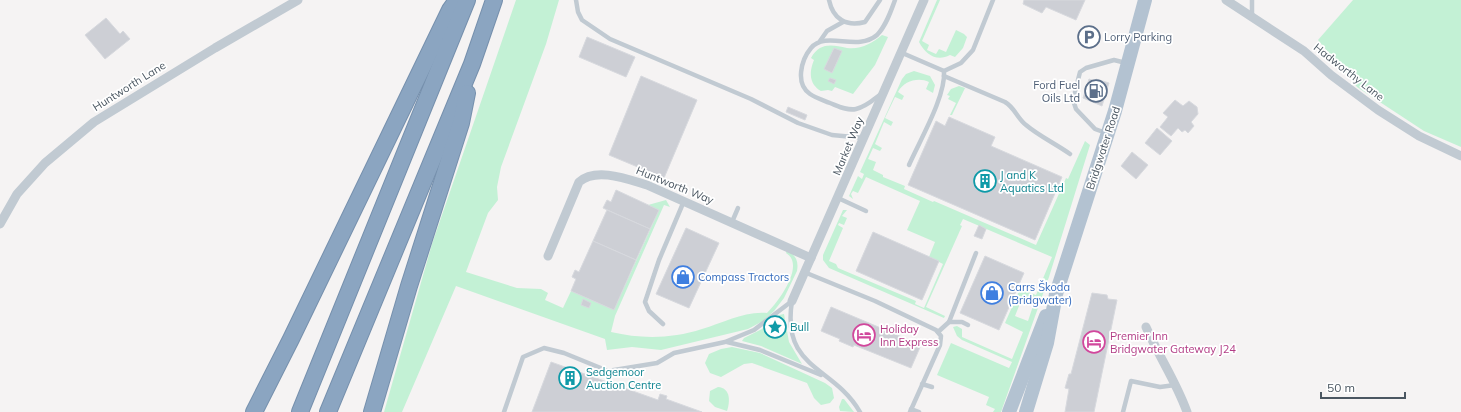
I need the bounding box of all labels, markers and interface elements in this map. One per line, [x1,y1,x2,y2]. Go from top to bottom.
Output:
parking icon: Lorry Parking [1076,24,1102,50]
place label: Lorry Parking [1104,30,1172,44]
street label: Hadworthy Lane [1311,40,1387,104]
street label: Huntworth Lane [90,58,168,114]
place label: Ford Fuel Oils Ltd [1033,78,1080,105]
fuel station icon: Ford Fuel Oils Ltd [1083,78,1109,104]
street label: Bridgwater Road [1083,104,1123,192]
street label: Market Way [829,114,867,177]
street label: Huntworth Way [634,163,716,207]
building icon: J and K Aquatics Ltd [972,168,998,194]
place label: J and K Aquatics Ltd [1000,168,1064,195]
shop icon: Compass Tractors [670,264,696,290]
place label: Compass Tractors [698,270,789,284]
shop icon: Carrs Škoda (Bridgwater) [979,280,1005,306]
place label: Carrs Škoda (Bridgwater) [1008,280,1072,307]
place icon: Bull [762,314,788,340]
place label: Bull [790,320,809,334]
hotel icon: Holiday Inn Express [851,322,877,348]
place label: Holiday Inn Express [880,322,938,349]
hotel icon: Premier Inn Bridgwater Gateway J24 [1081,329,1107,355]
place label: Premier Inn Bridgwater Gateway J24 [1110,329,1236,356]
building icon: Sedgemoor Auction Centre [557,365,583,391]
place label: Sedgemoor Auction Centre [586,365,661,392]
scale bar [1321,374,1405,400]
text: 50 m [1327,380,1355,395]

